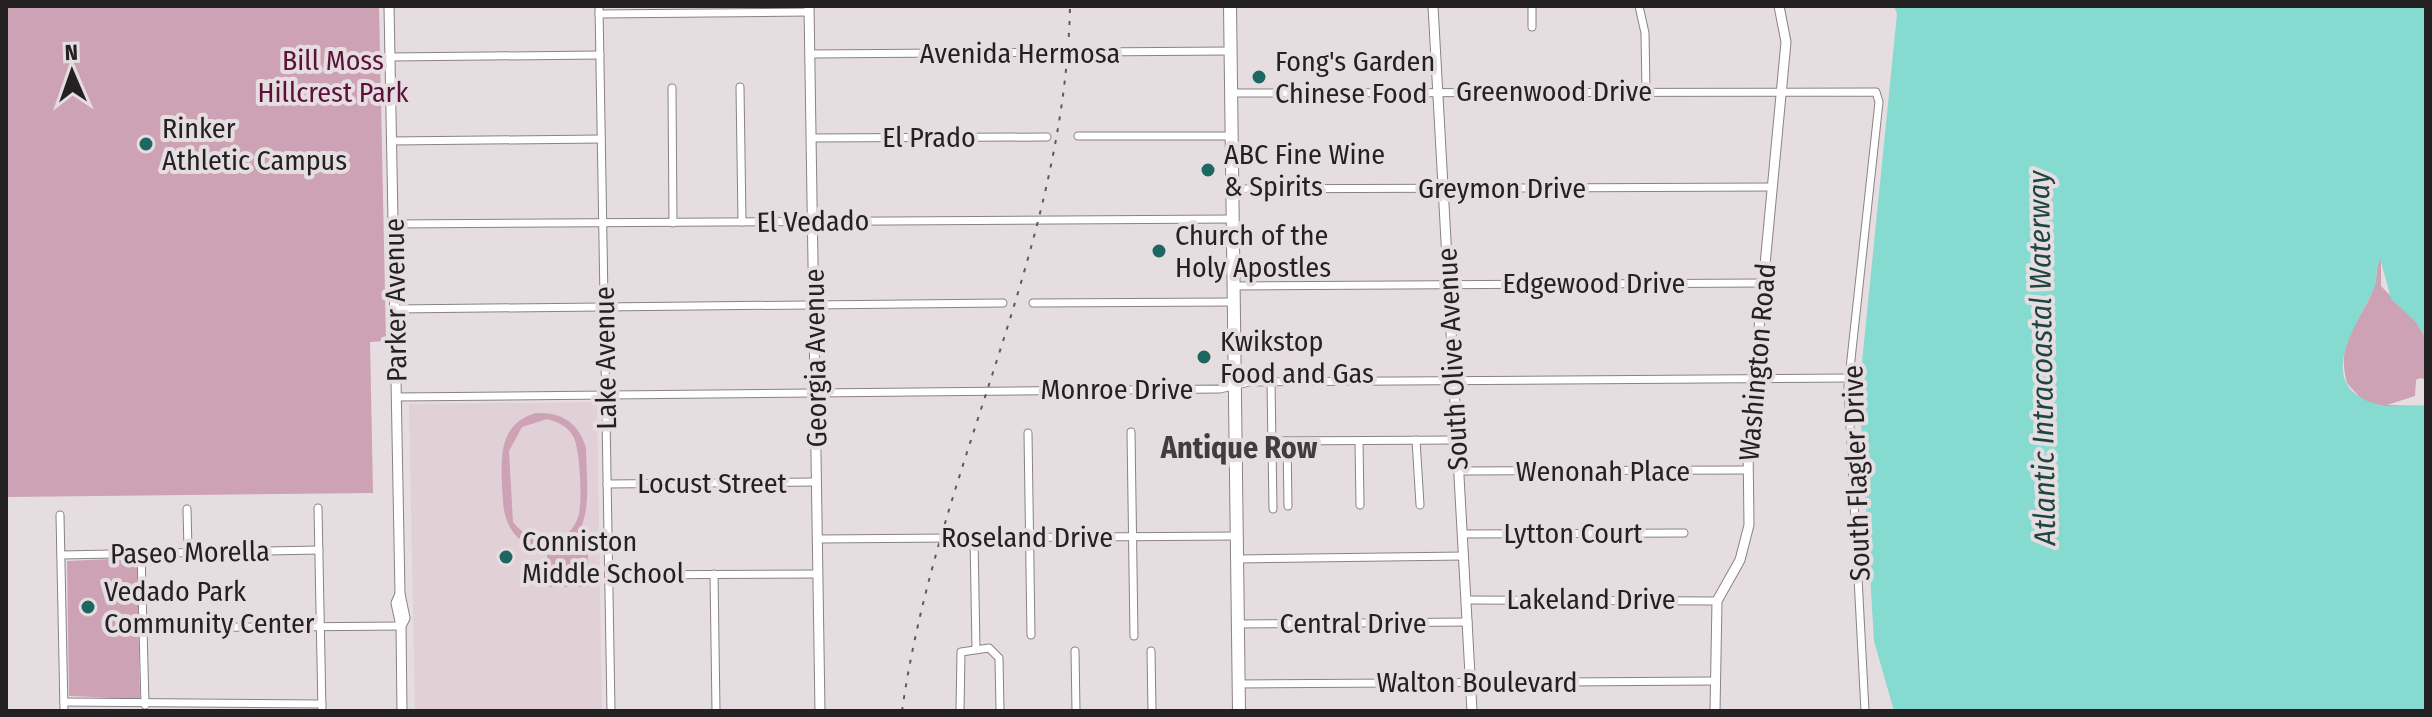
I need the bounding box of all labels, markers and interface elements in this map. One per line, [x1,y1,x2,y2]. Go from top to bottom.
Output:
north arrow [32,32,112,112]
street label: Avenida Hermosa [920,37,1120,70]
text: N [64,39,78,66]
park label: Bill Moss Hillcrest Park [258,44,409,109]
place label: Fong's Garden Chinese Food [1275,45,1435,110]
marker: Fong's Garden Chinese Food [1250,68,1268,86]
street label: Greenwood Drive [1456,75,1652,108]
place label: Rinker Athletic Campus [162,112,347,177]
street label: El Prado [882,121,976,154]
marker: Rinker Athletic Campus [137,135,155,153]
place label: ABC Fine Wine & Spirits [1224,138,1385,203]
marker: ABC Fine Wine & Spirits [1199,161,1217,179]
water label: Atlantic Intracoastal Waterway [2021,169,2063,547]
street label: Greymon Drive [1418,172,1586,205]
street label: El Vedado [756,204,870,239]
street label: Parker Avenue [378,218,413,382]
place label: Church of the Holy Apostles [1175,219,1331,284]
marker: Church of the Holy Apostles [1150,242,1168,260]
street label: South Olive Avenue [1430,247,1475,471]
street label: Washington Road [1732,262,1783,462]
street label: Edgewood Drive [1503,267,1685,300]
street label: Georgia Avenue [797,268,834,448]
street label: Lake Avenue [588,286,623,430]
place label: Kwikstop Food and Gas [1220,325,1374,390]
marker: Kwikstop Food and Gas [1195,348,1213,366]
street label: South Flagler Drive [1836,364,1877,582]
street label: Monroe Drive [1041,373,1193,406]
district label: Antique Row [1160,430,1318,466]
street label: Wenonah Place [1516,455,1690,488]
street label: Locust Street [637,467,788,500]
street label: Lytton Court [1504,517,1643,550]
street label: Roseland Drive [941,521,1113,554]
place label: Conniston Middle School [522,525,684,590]
street label: Paseo Morella [110,535,270,570]
marker: Conniston Middle School [497,548,515,566]
place label: Vedado Park Community Center [104,575,315,640]
street label: Lakeland Drive [1506,583,1676,616]
marker: Vedado Park Community Center [79,598,97,616]
street label: Central Drive [1279,607,1427,640]
street label: Walton Boulevard [1376,666,1578,699]

